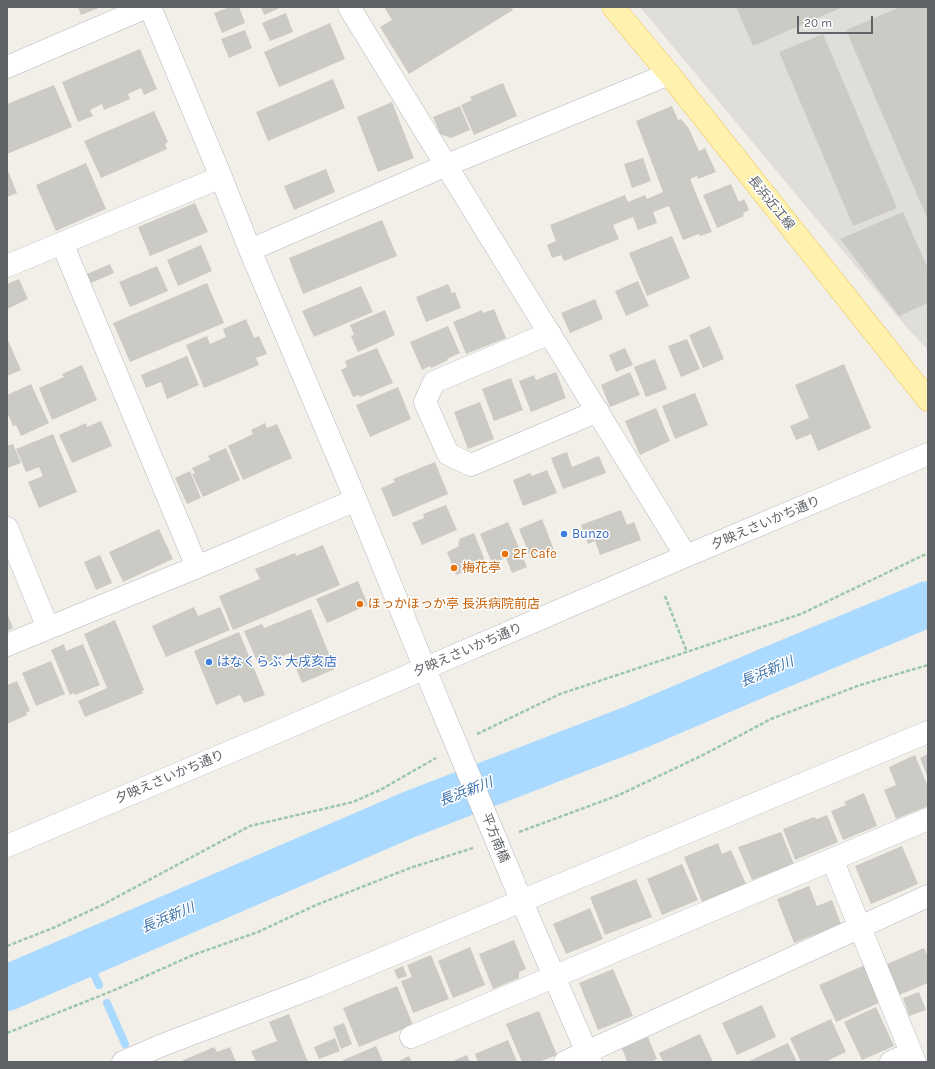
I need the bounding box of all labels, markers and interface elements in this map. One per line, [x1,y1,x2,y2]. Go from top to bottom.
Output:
scale bar [799,8,875,34]
text: 20 m [804,16,832,30]
street label: 長浜近江線 [744,173,798,233]
street label: 夕映えさいかち通り [709,493,823,553]
place label: Bunzo [572,526,609,542]
marker: Bunzo [559,529,569,539]
place label: 2F Cafe [513,546,557,562]
marker: 2F Cafe [500,549,510,559]
place label: 梅花亭 [462,560,501,576]
marker: 梅花亭 [449,563,459,573]
place label: ほっかほっか亭 長浜病院前店 [368,596,540,612]
marker: ほっかほっか亭 長浜病院前店 [355,599,365,609]
street label: 夕映えさいかち通り [411,620,525,680]
water label: 長浜新川 [738,653,796,691]
place label: はなくらぶ 大戌亥店 [217,654,337,670]
marker: はなくらぶ 大戌亥店 [204,657,214,667]
street label: 夕映えさいかち通り [113,747,227,807]
water label: 長浜新川 [437,774,495,810]
street label: 平方南橋 [478,811,512,865]
water label: 長浜新川 [139,899,197,937]

